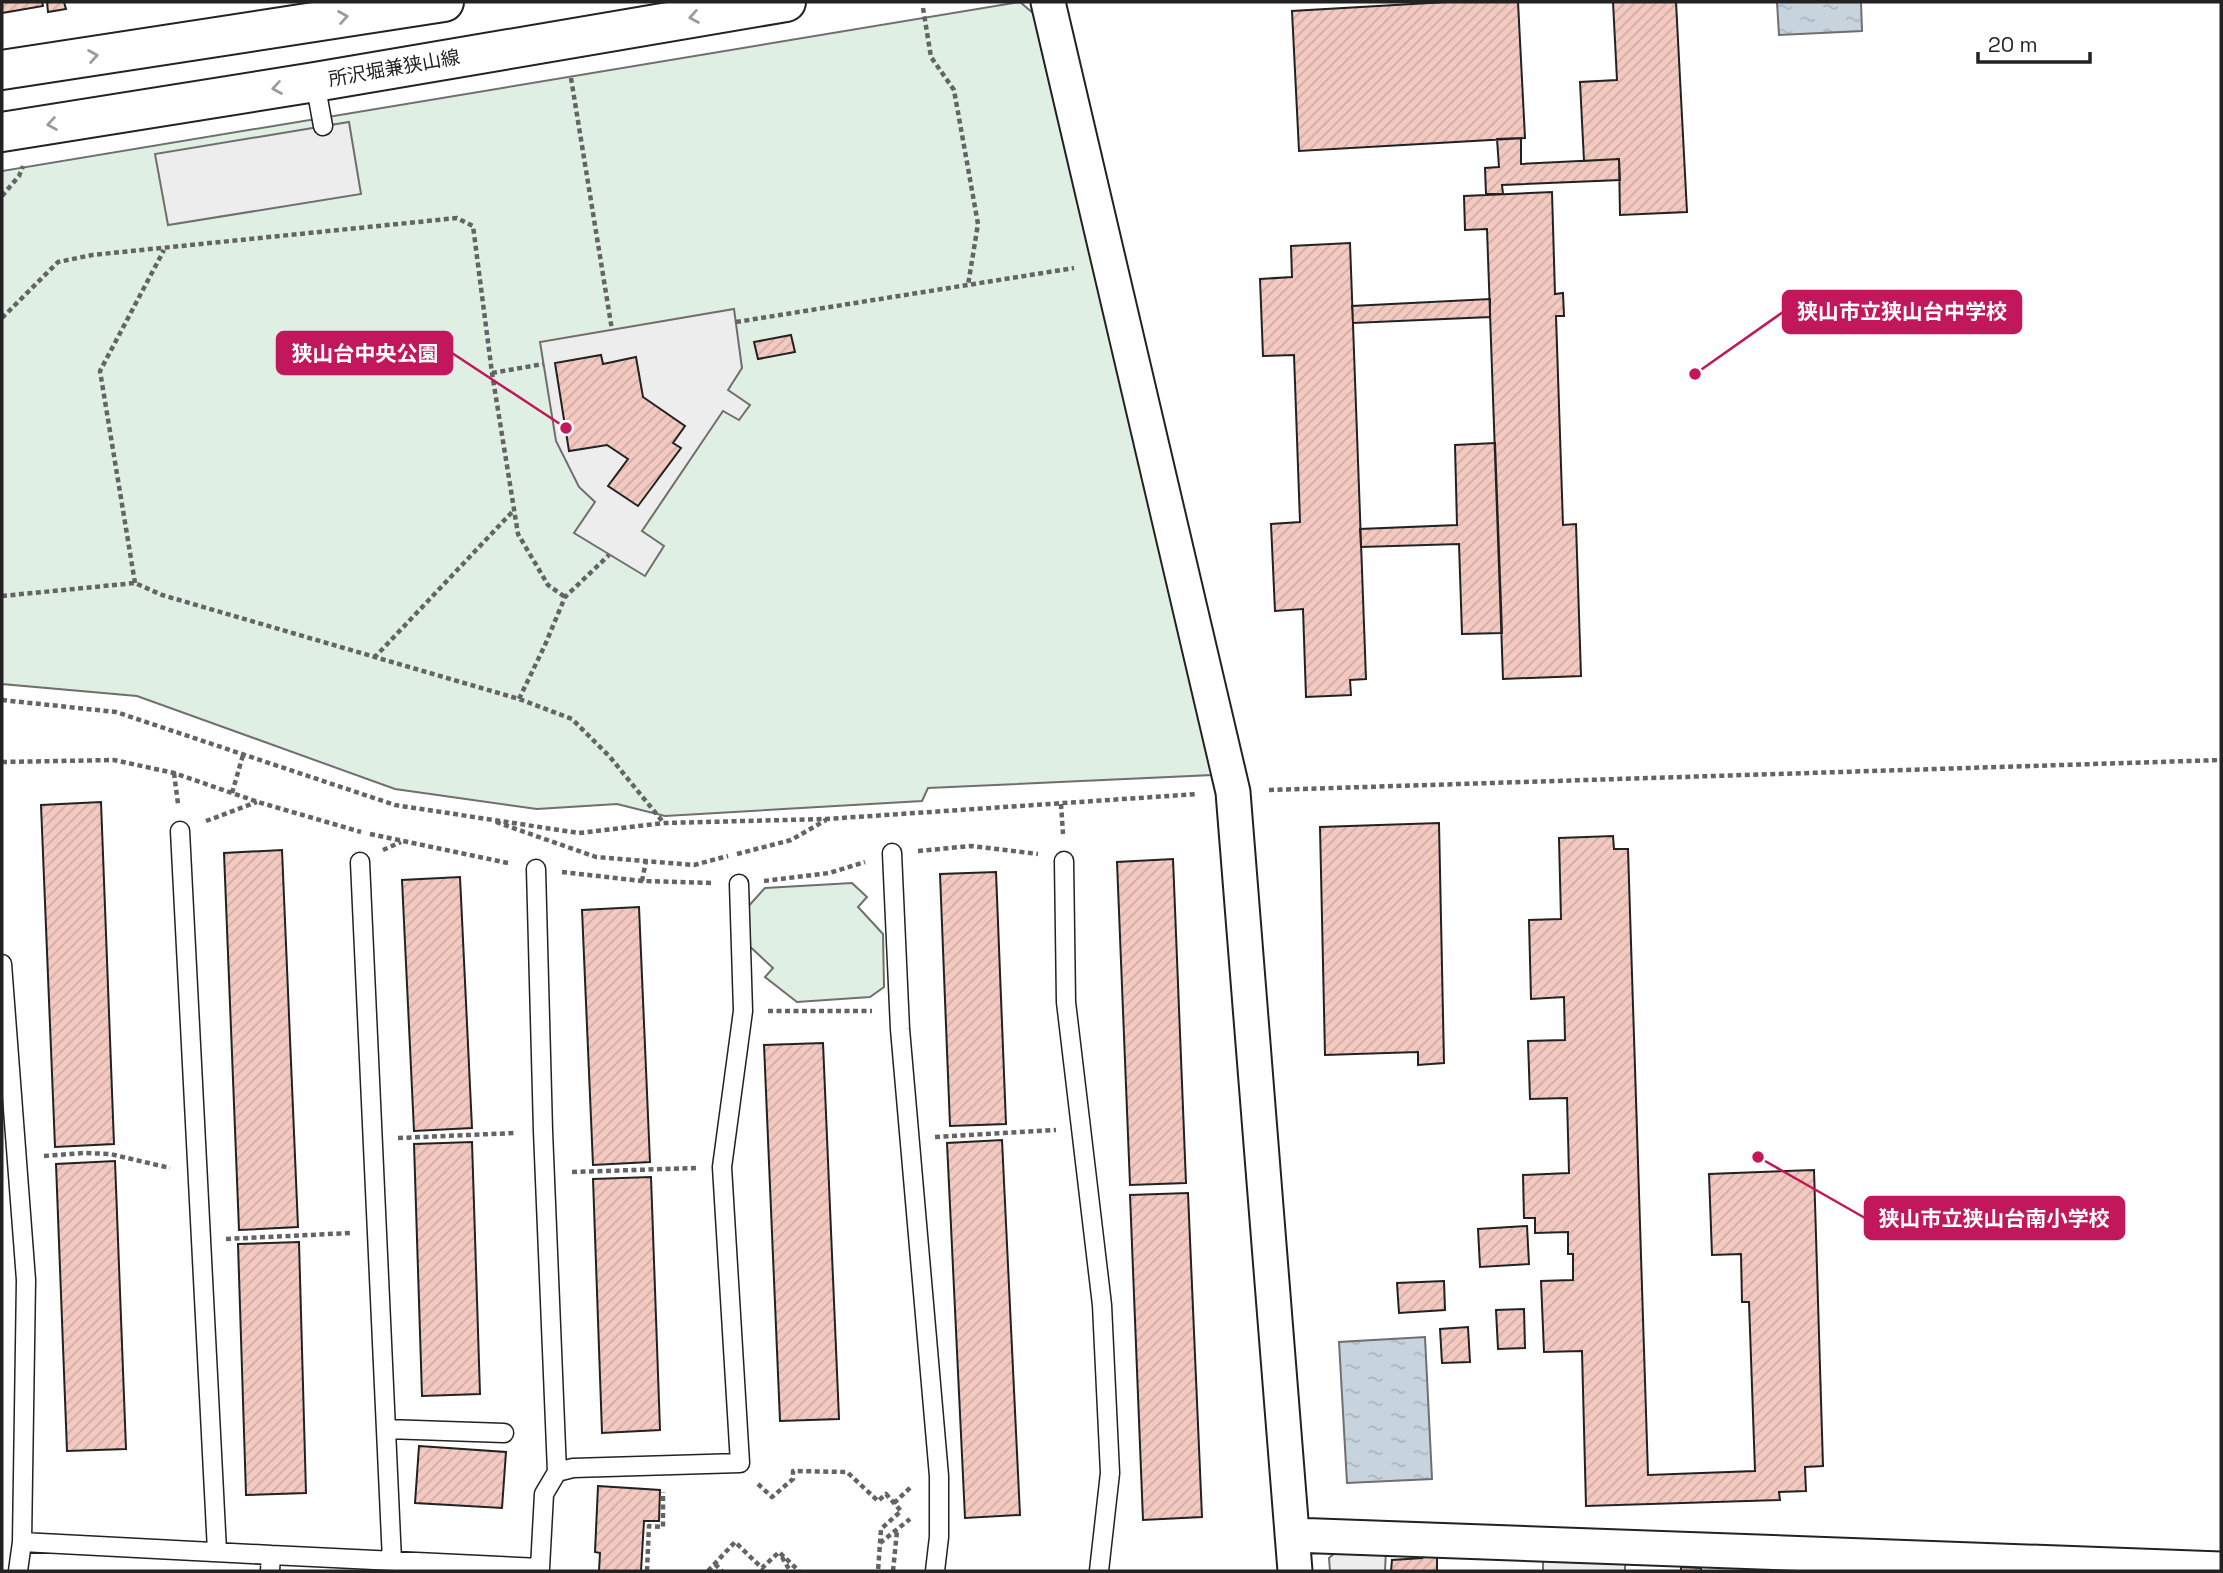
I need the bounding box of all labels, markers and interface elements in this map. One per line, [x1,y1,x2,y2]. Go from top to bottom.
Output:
one-way arrow [688,9,700,24]
one-way arrow [337,10,348,25]
scale bar [1978,21,2090,65]
text: 20 m [1988,31,2038,58]
street label: 所沢堀兼狭山線 [326,44,462,92]
one-way arrow [88,49,99,64]
one-way arrow [271,80,283,95]
one-way arrow [46,116,58,131]
callout: 狭山市立狭山台中学校 [1783,291,2021,333]
text: 狭山市立狭山台中学校 [1797,298,2007,325]
callout: 狭山台中央公園 [277,332,452,374]
text: 狭山台中央公園 [292,340,439,367]
callout: 狭山市立狭山台南小学校 [1865,1197,2124,1239]
text: 狭山市立狭山台南小学校 [1879,1205,2110,1232]

